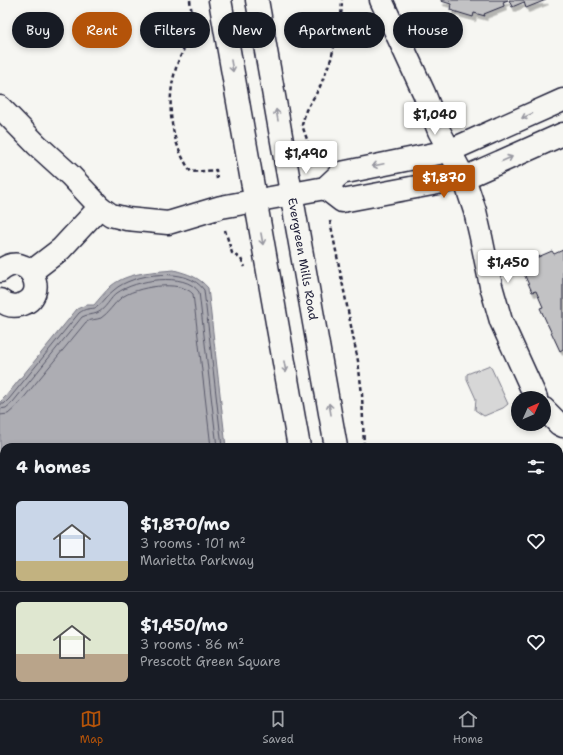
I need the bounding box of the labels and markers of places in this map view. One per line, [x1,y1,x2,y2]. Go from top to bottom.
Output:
pin: $1,040 [402,102,468,136]
pin: $1,490 [273,141,339,175]
pin: $1,870 [411,165,477,199]
pin: $1,450 [475,250,541,284]

